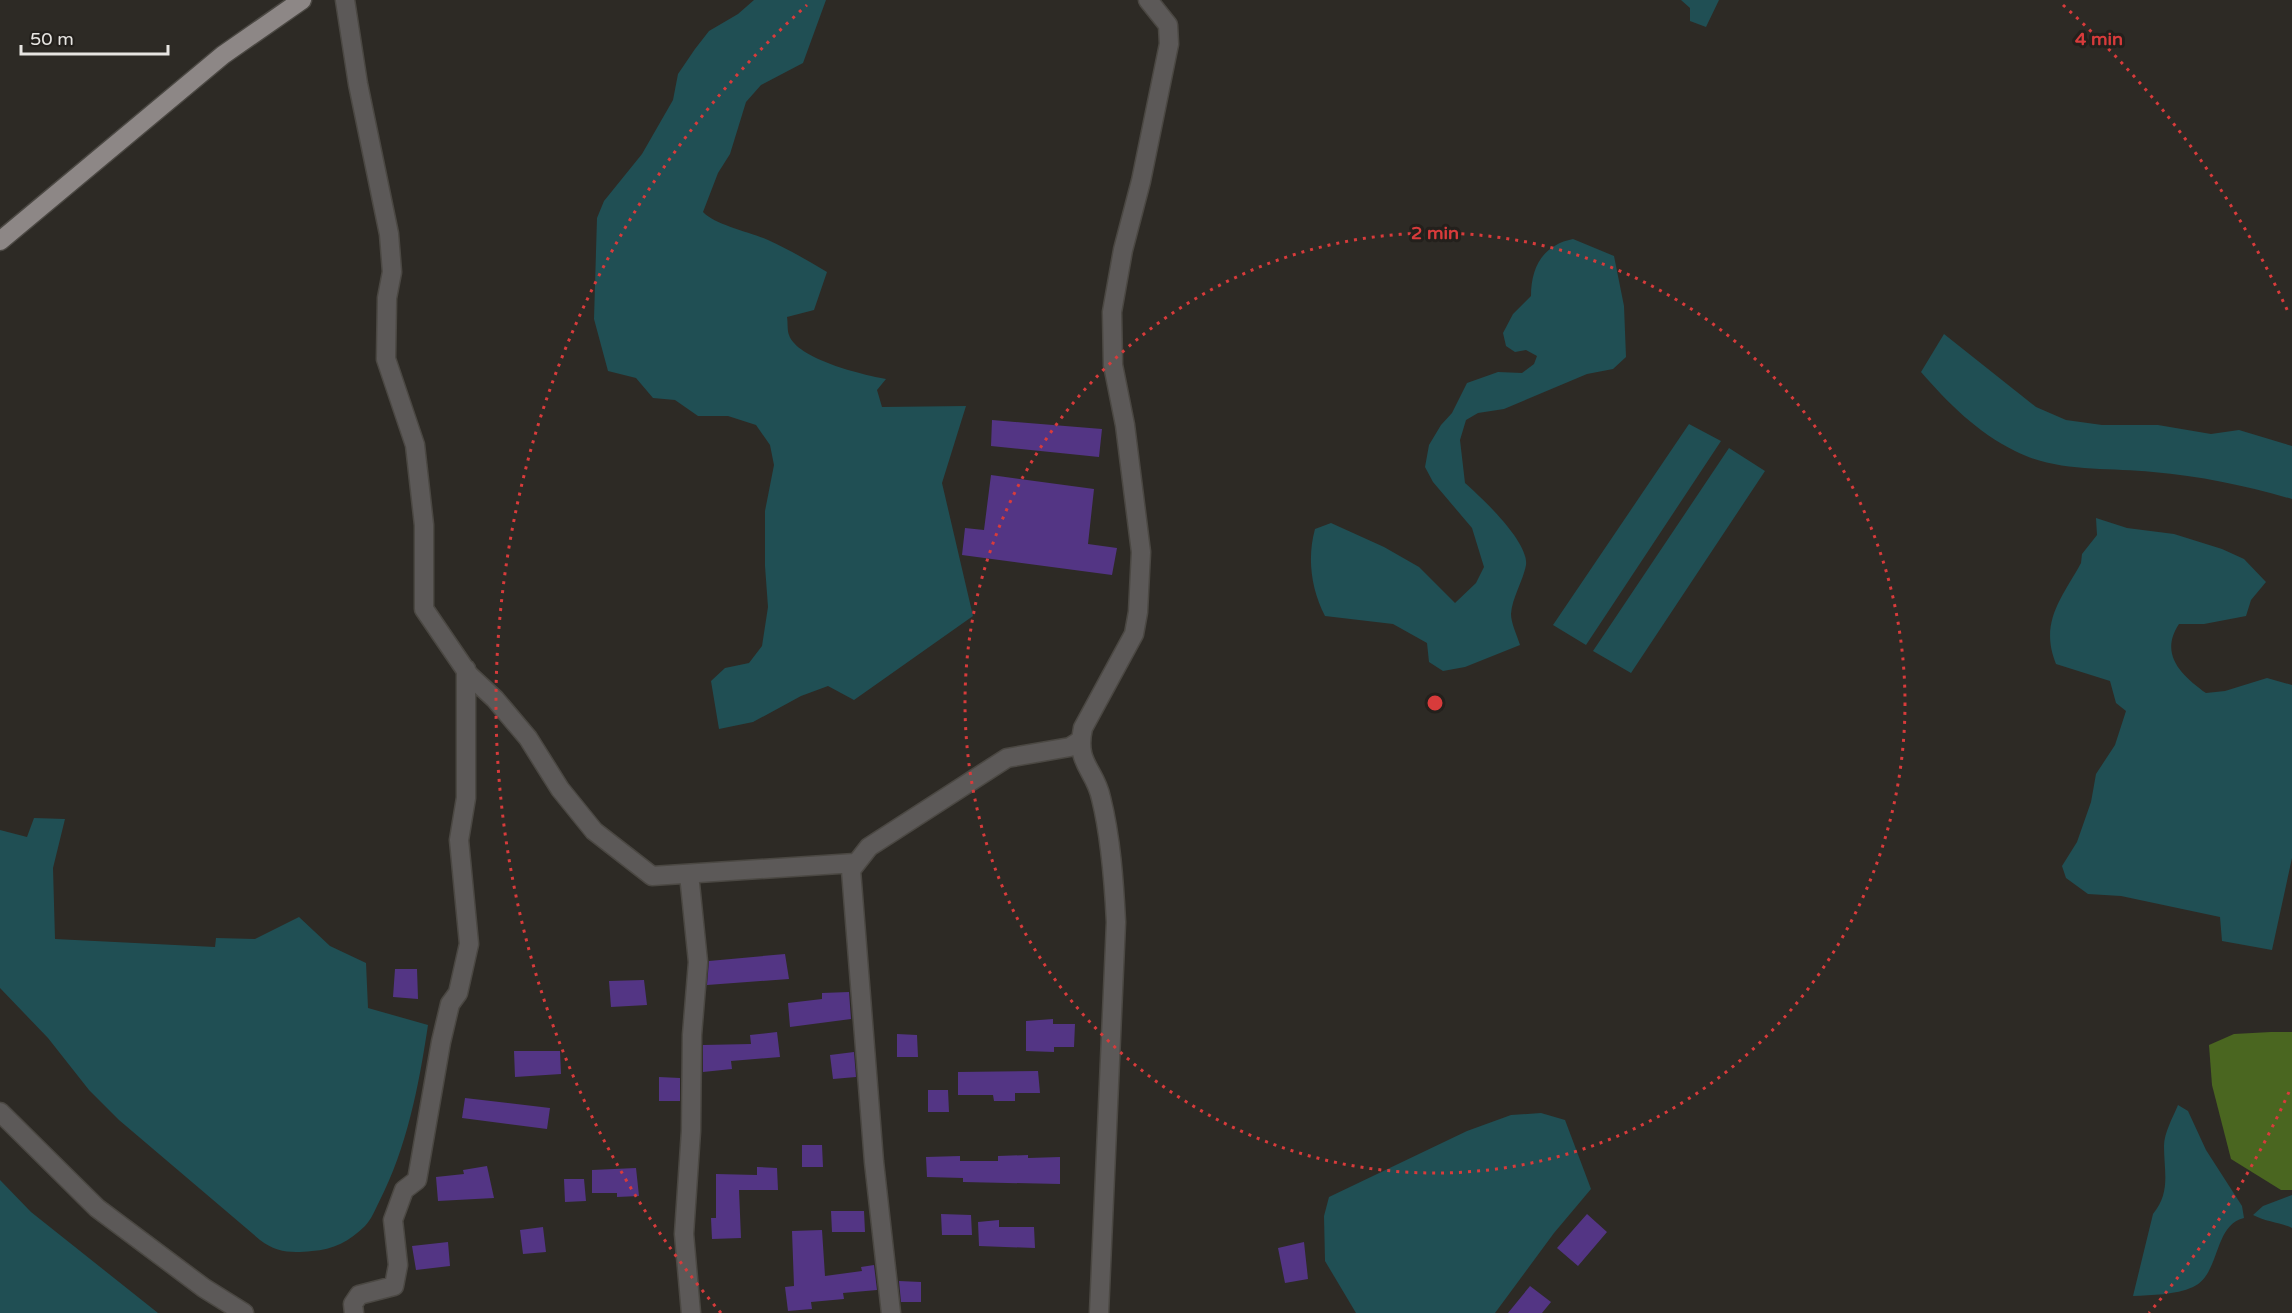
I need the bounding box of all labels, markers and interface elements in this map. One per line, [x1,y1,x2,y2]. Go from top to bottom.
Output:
scale bar [21,18,168,56]
text: 50 m [30,28,74,50]
text: 4 min [2075,28,2123,50]
text: 2 min [1411,222,1459,244]
centre of rings [1425,693,1445,713]

